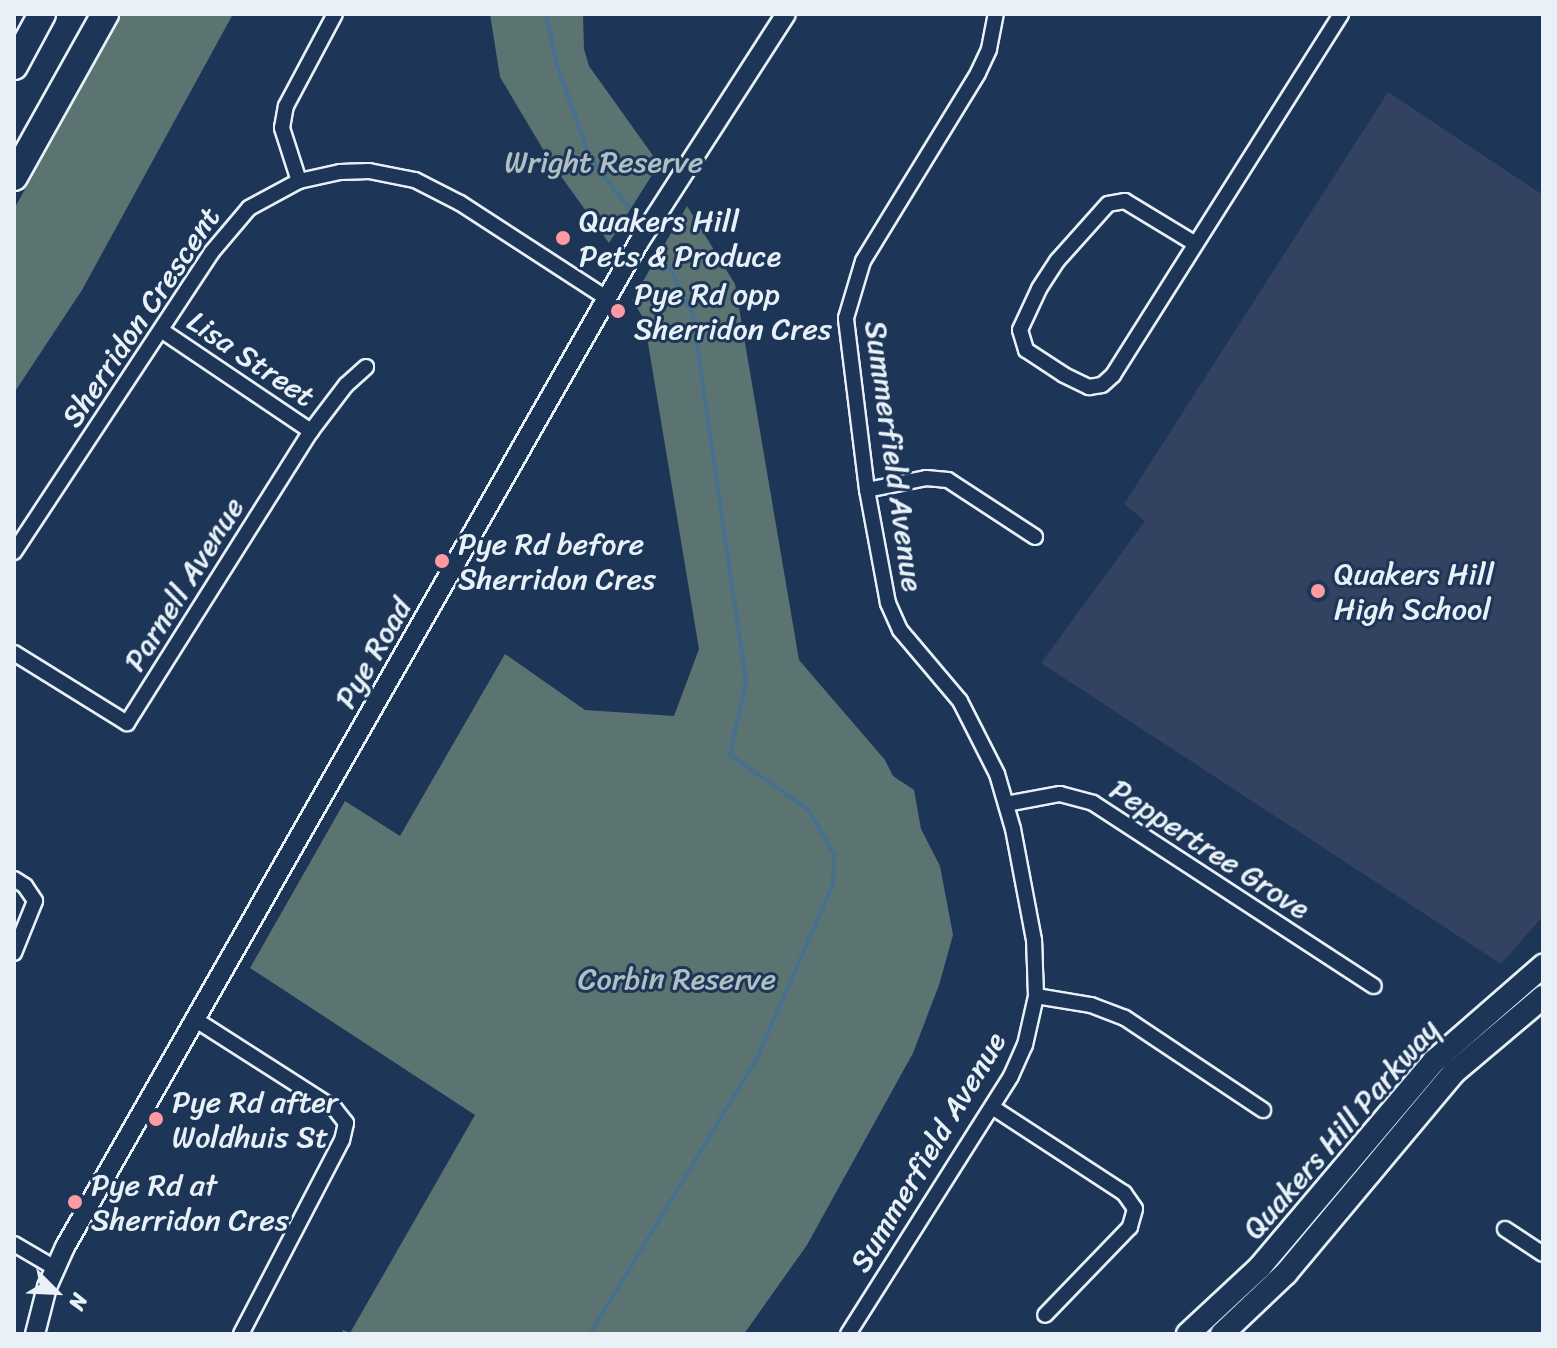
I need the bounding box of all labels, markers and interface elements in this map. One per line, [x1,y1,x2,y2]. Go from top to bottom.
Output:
park label: Wright Reserve [504,144,704,180]
street label: Sherridon Crescent [54,200,228,434]
place label: Quakers Hill Pets & Produce [579,203,781,274]
marker: Quakers Hill Pets & Produce [554,229,572,247]
place label: Pye Rd opp Sherridon Cres [634,276,832,346]
marker: Pye Rd opp Sherridon Cres [609,302,627,320]
street label: Lisa Street [180,303,322,415]
street label: Summerfield Avenue [857,318,931,594]
street label: Parnell Avenue [116,491,252,677]
place label: Pye Rd before Sherridon Cres [458,526,656,596]
marker: Pye Rd before Sherridon Cres [433,552,451,570]
place label: Quakers Hill High School [1334,556,1494,626]
marker: Quakers Hill High School [1309,582,1327,600]
street label: Pye Road [327,591,419,715]
street label: Peppertree Grove [1103,771,1317,927]
park label: Corbin Reserve [578,961,776,997]
street label: Quakers Hill Parkway [1235,1011,1447,1247]
street label: Summerfield Avenue [842,1026,1014,1278]
place label: Pye Rd after Woldhuis St [172,1084,339,1154]
marker: Pye Rd after Woldhuis St [147,1110,165,1128]
place label: Pye Rd at Sherridon Cres [91,1167,289,1238]
marker: Pye Rd at Sherridon Cres [66,1193,84,1211]
north arrow [16,1252,96,1332]
text: N [57,1287,99,1317]

